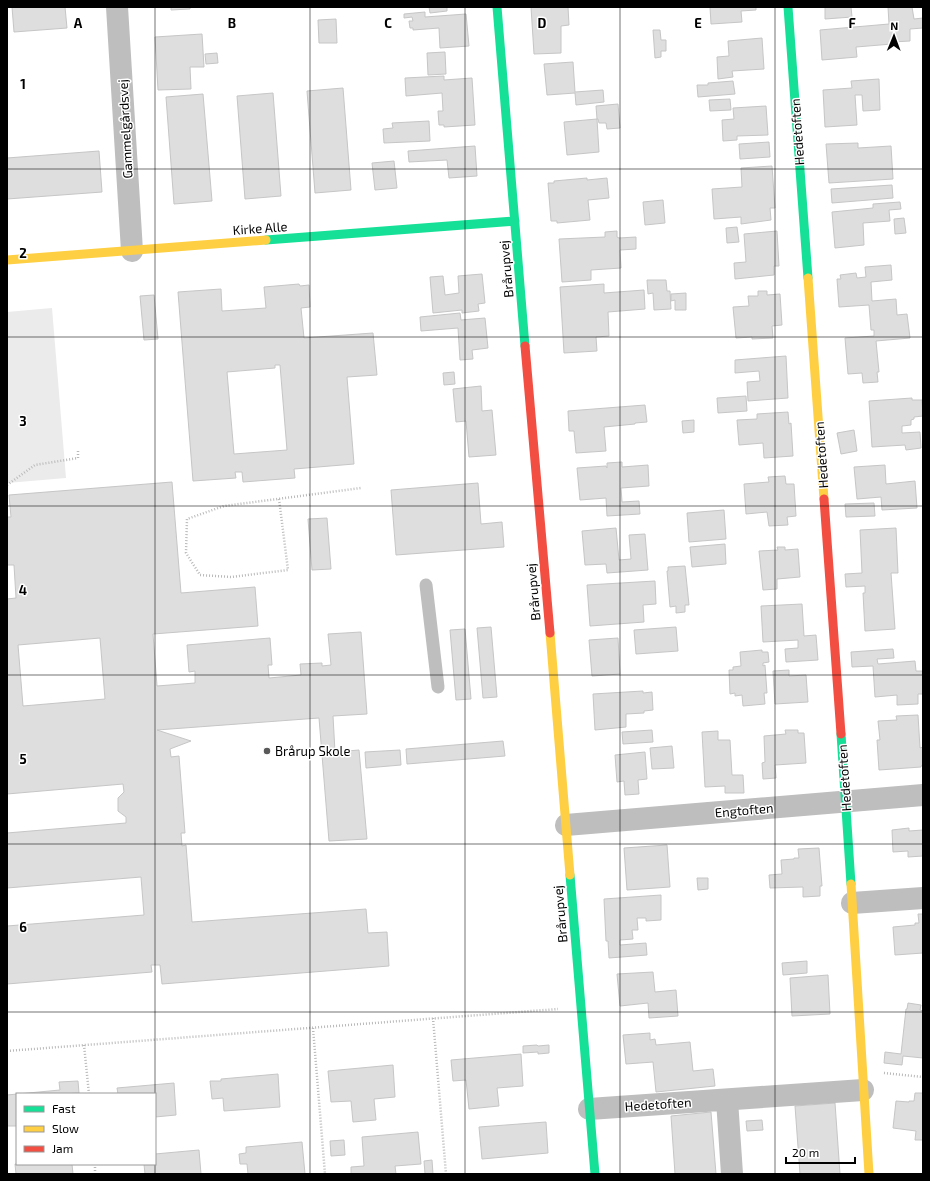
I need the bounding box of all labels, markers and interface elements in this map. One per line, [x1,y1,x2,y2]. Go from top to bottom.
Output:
text: A [74,15,83,31]
text: B [228,15,236,31]
text: C [384,15,392,31]
text: D [538,15,547,31]
text: E [694,15,702,31]
text: F [848,15,856,31]
north arrow [874,16,914,56]
text: N [890,19,898,32]
text: 1 [20,76,26,92]
street label: Gammelgårdsvej [114,79,136,179]
street label: Hedetoften [787,98,807,166]
street label: Kirke Alle [232,218,288,238]
street label: Brårupvej [496,240,516,298]
text: 2 [19,245,27,261]
text: 3 [19,413,27,429]
street label: Hedetoften [811,421,831,489]
street label: Brårupvej [523,563,543,621]
text: 4 [19,582,27,598]
place label: Brårup Skole [275,743,350,759]
street label: Hedetoften [834,744,854,812]
marker: Brårup Skole [262,746,272,756]
text: 5 [19,751,27,767]
street label: Engtoften [714,799,774,821]
street label: Brårupvej [550,885,570,943]
text: 6 [19,919,27,935]
legend [16,1093,156,1165]
street label: Hedetoften [624,1094,692,1114]
text: Fast [52,1101,76,1115]
text: Slow [52,1121,79,1135]
scale bar [786,1139,855,1165]
text: Jam [52,1141,73,1155]
text: 20 m [792,1145,819,1159]

